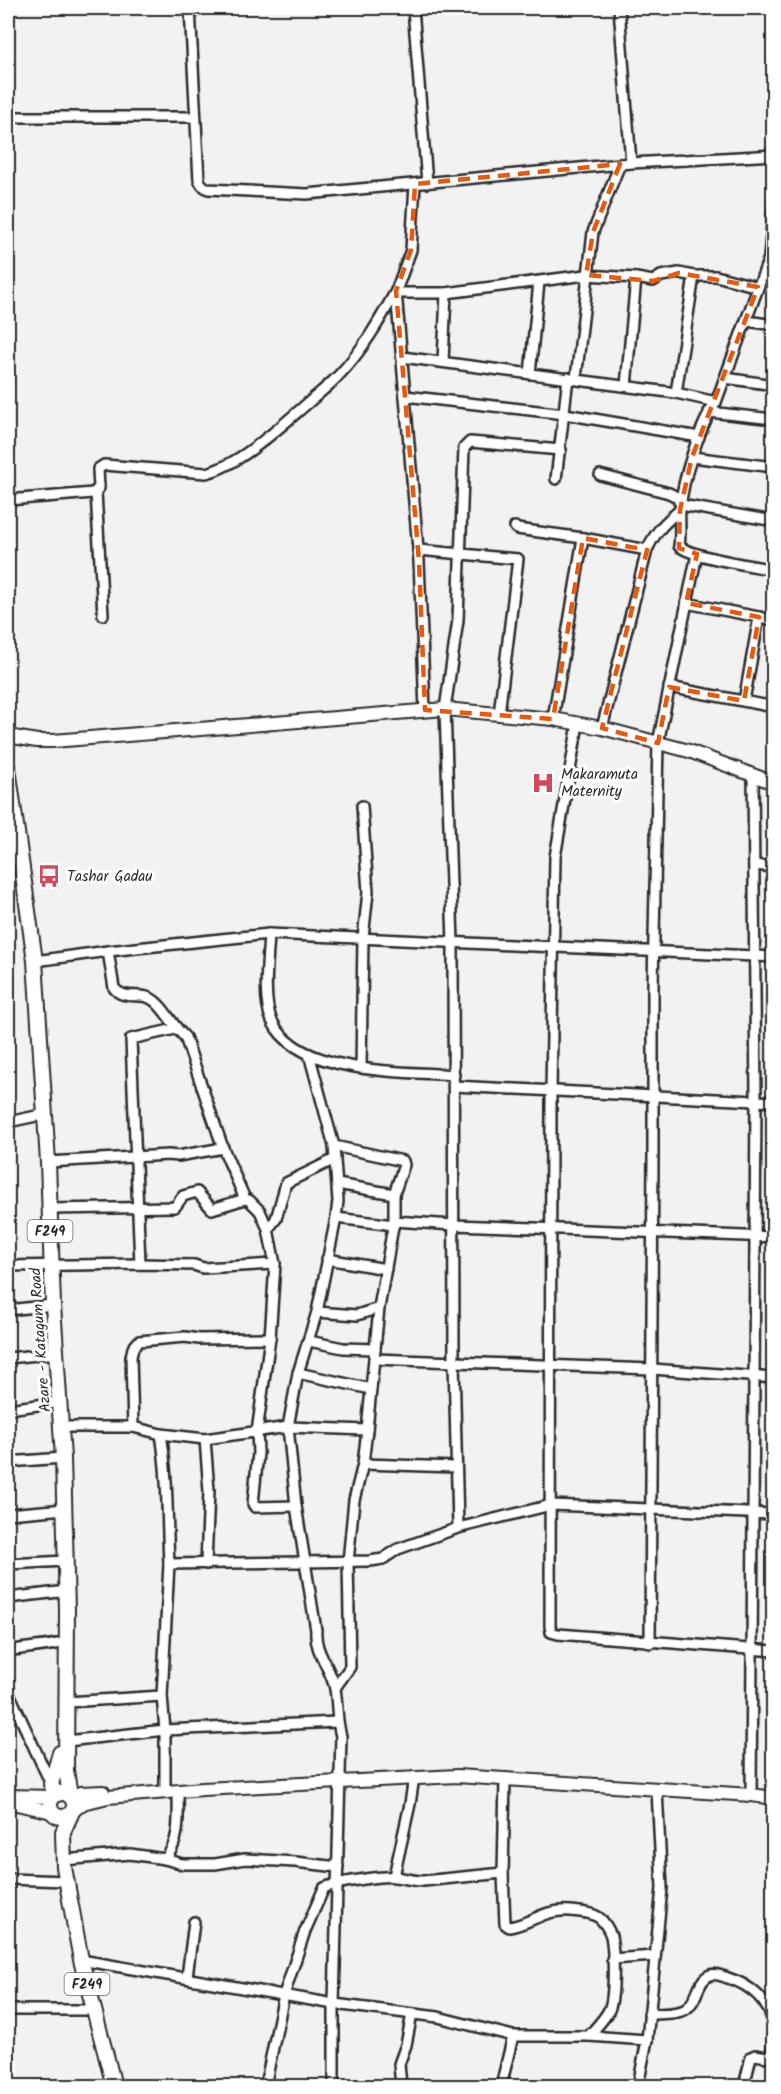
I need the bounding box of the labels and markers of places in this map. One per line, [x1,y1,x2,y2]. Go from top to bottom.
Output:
place label: Makaramuta Maternity [561,763,638,804]
hospital icon: Makaramuta Maternity [530,770,556,796]
bus stop icon: Tashar Gadau [36,863,62,889]
place label: Tashar Gadau [67,865,152,889]

